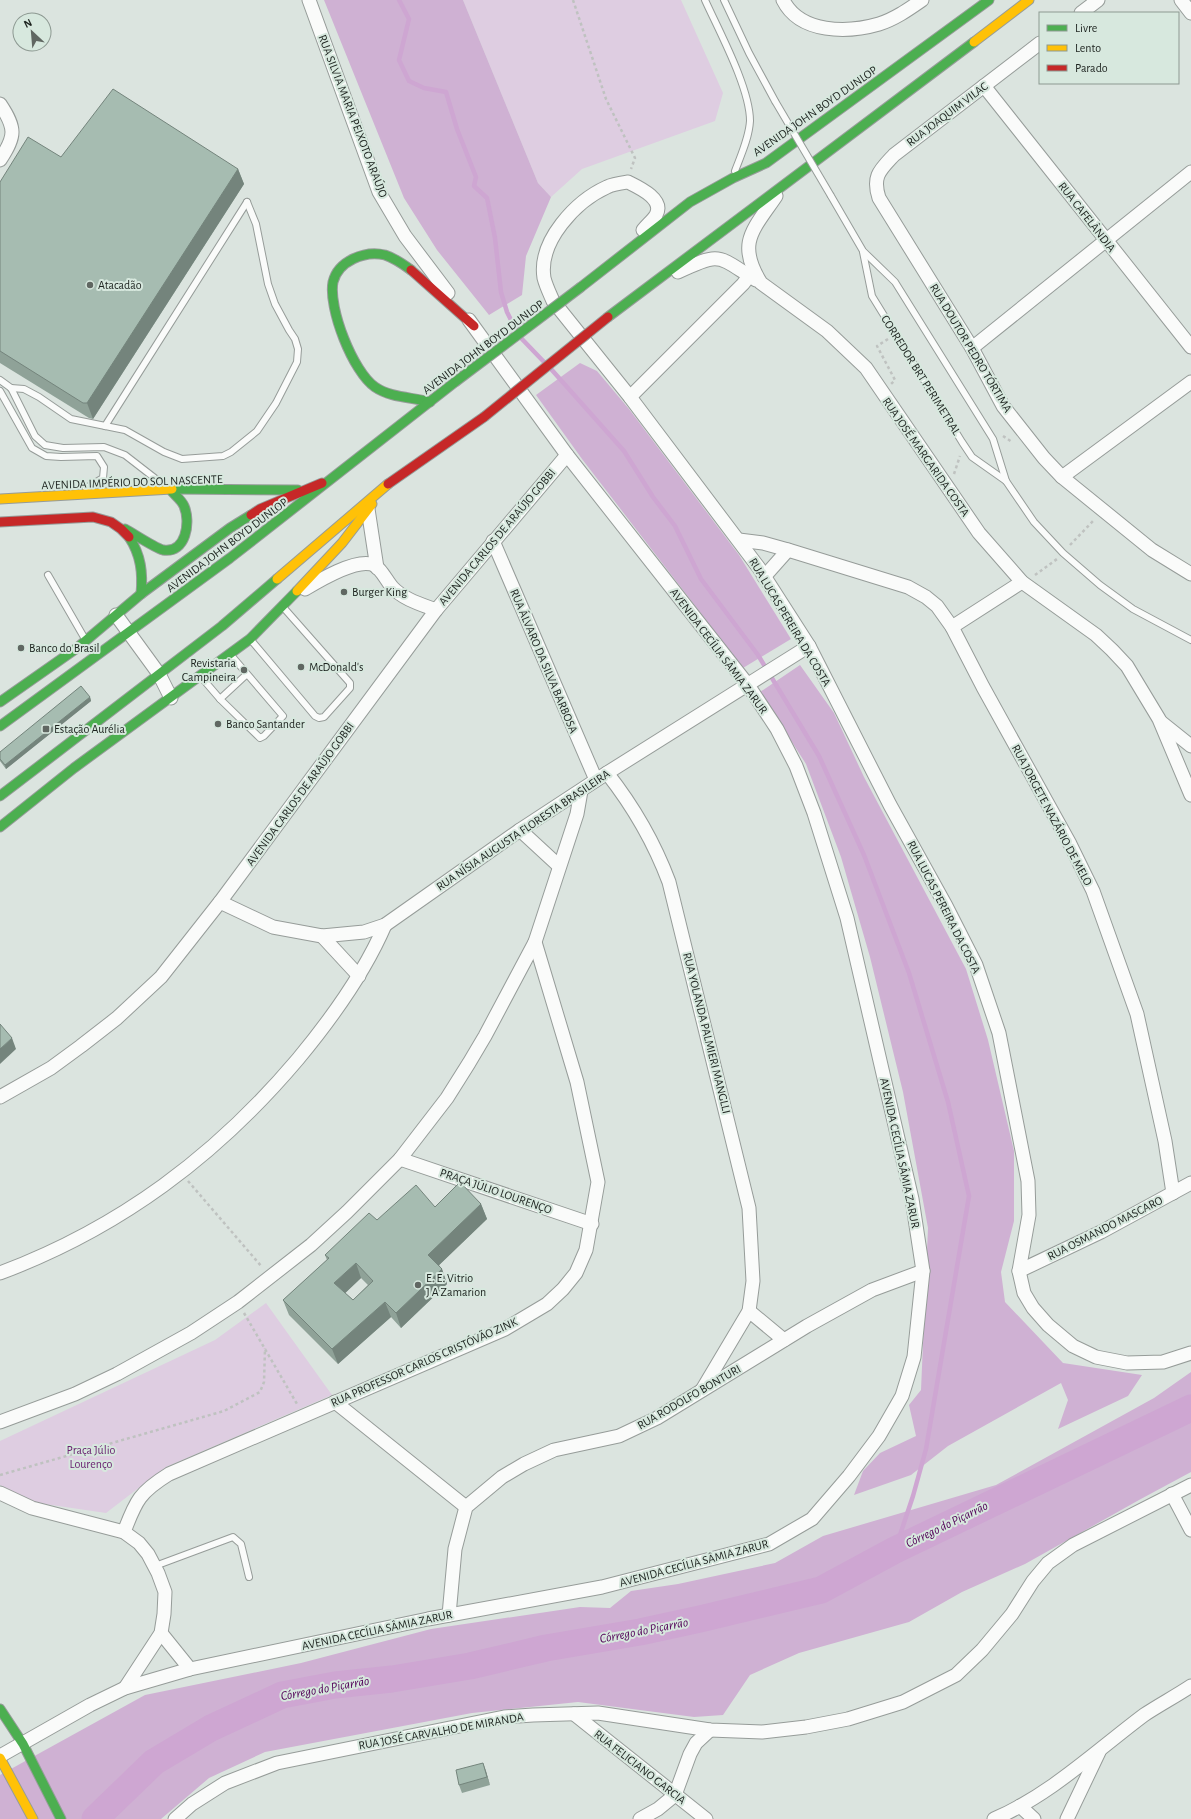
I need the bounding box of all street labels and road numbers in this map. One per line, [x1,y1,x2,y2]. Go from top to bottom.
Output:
street label: RUA SILVIA MARIA PEIXOTO ARAÚJO [316,33,391,199]
street label: AVENIDA JOHN BOYD DUNLOP [751,64,879,158]
street label: RUA JOAQUIM VILAC [904,80,990,149]
street label: RUA CAFELÂNDIA [1056,179,1119,254]
street label: RUA DOUTOR PEDRO TÓRTIMA [928,281,1015,415]
street label: AVENIDA JOHN BOYD DUNLOP [420,298,546,396]
street label: CORREDOR BRT PERIMETRAL [879,313,963,437]
street label: RUA JOSÉ MARGARIDA COSTA [880,395,973,519]
street label: AVENIDA CARLOS DE ARAÚJO GOBBI [436,466,558,608]
street label: AVENIDA IMPÉRIO DO SOL NASCENTE [41,472,223,491]
street label: AVENIDA JOHN BOYD DUNLOP [164,496,290,594]
street label: RUA LUCAS PEREIRA DA COSTA [747,556,833,688]
street label: AVENIDA CECÍLIA SÂMIA ZARUR [668,585,771,716]
street label: RUA ÁLVARO DA SILVA BARBOSA [508,587,581,735]
street label: AVENIDA CARLOS DE ARAÚJO GOBBI [243,719,356,868]
street label: RUA JORGETE NAZÁRIO DE MELO [1010,742,1095,888]
street label: RUA NÍSIA AUGUSTA FLORESTA BRASILEIRA [434,766,612,893]
street label: RUA LUCAS PEREIRA DA COSTA [905,839,983,975]
street label: RUA YOLANDA PALMIERI MANGLLI [681,951,733,1115]
street label: AVENIDA CECÍLIA SÂMIA ZARUR [878,1076,923,1230]
street label: PRAÇA JÚLIO LOURENÇO [438,1165,554,1216]
street label: RUA OSMANDO MASCARO [1046,1194,1165,1262]
street label: RUA PROFESSOR CARLOS CRISTÓVÃO ZINK [328,1313,520,1409]
street label: RUA RODOLFO BONTURI [635,1362,743,1432]
street label: AVENIDA CECÍLIA SÂMIA ZARUR [618,1536,770,1589]
street label: AVENIDA CECÍLIA SÂMIA ZARUR [300,1607,454,1652]
street label: RUA JOSÉ CARVALHO DE MIRANDA [357,1710,524,1751]
street label: RUA FELICIANO GARCIA [592,1728,688,1806]

